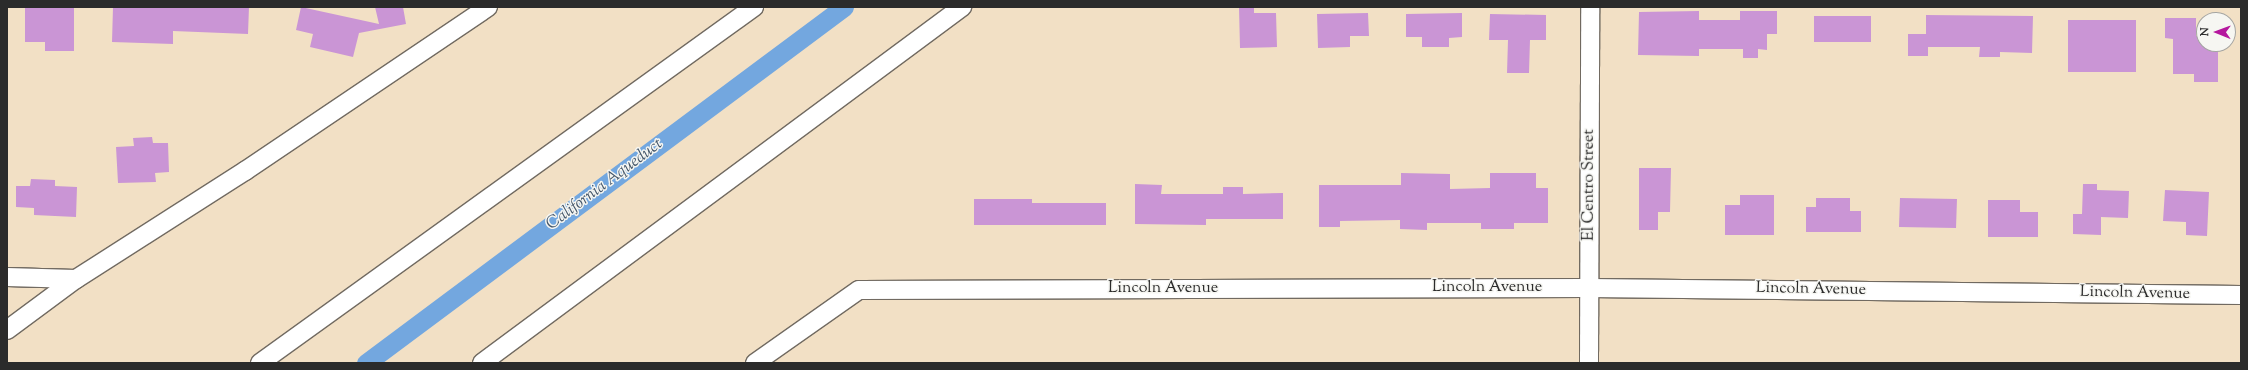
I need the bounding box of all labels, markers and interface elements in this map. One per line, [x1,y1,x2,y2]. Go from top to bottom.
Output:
north arrow [2196,12,2236,52]
text: N [2197,27,2213,36]
street label: El Centro Street [1580,129,1600,241]
water label: California Aqueduct [543,135,667,235]
street label: Lincoln Avenue [1432,278,1542,298]
street label: Lincoln Avenue [1108,279,1218,299]
street label: Lincoln Avenue [1756,279,1866,301]
street label: Lincoln Avenue [2080,283,2190,305]

